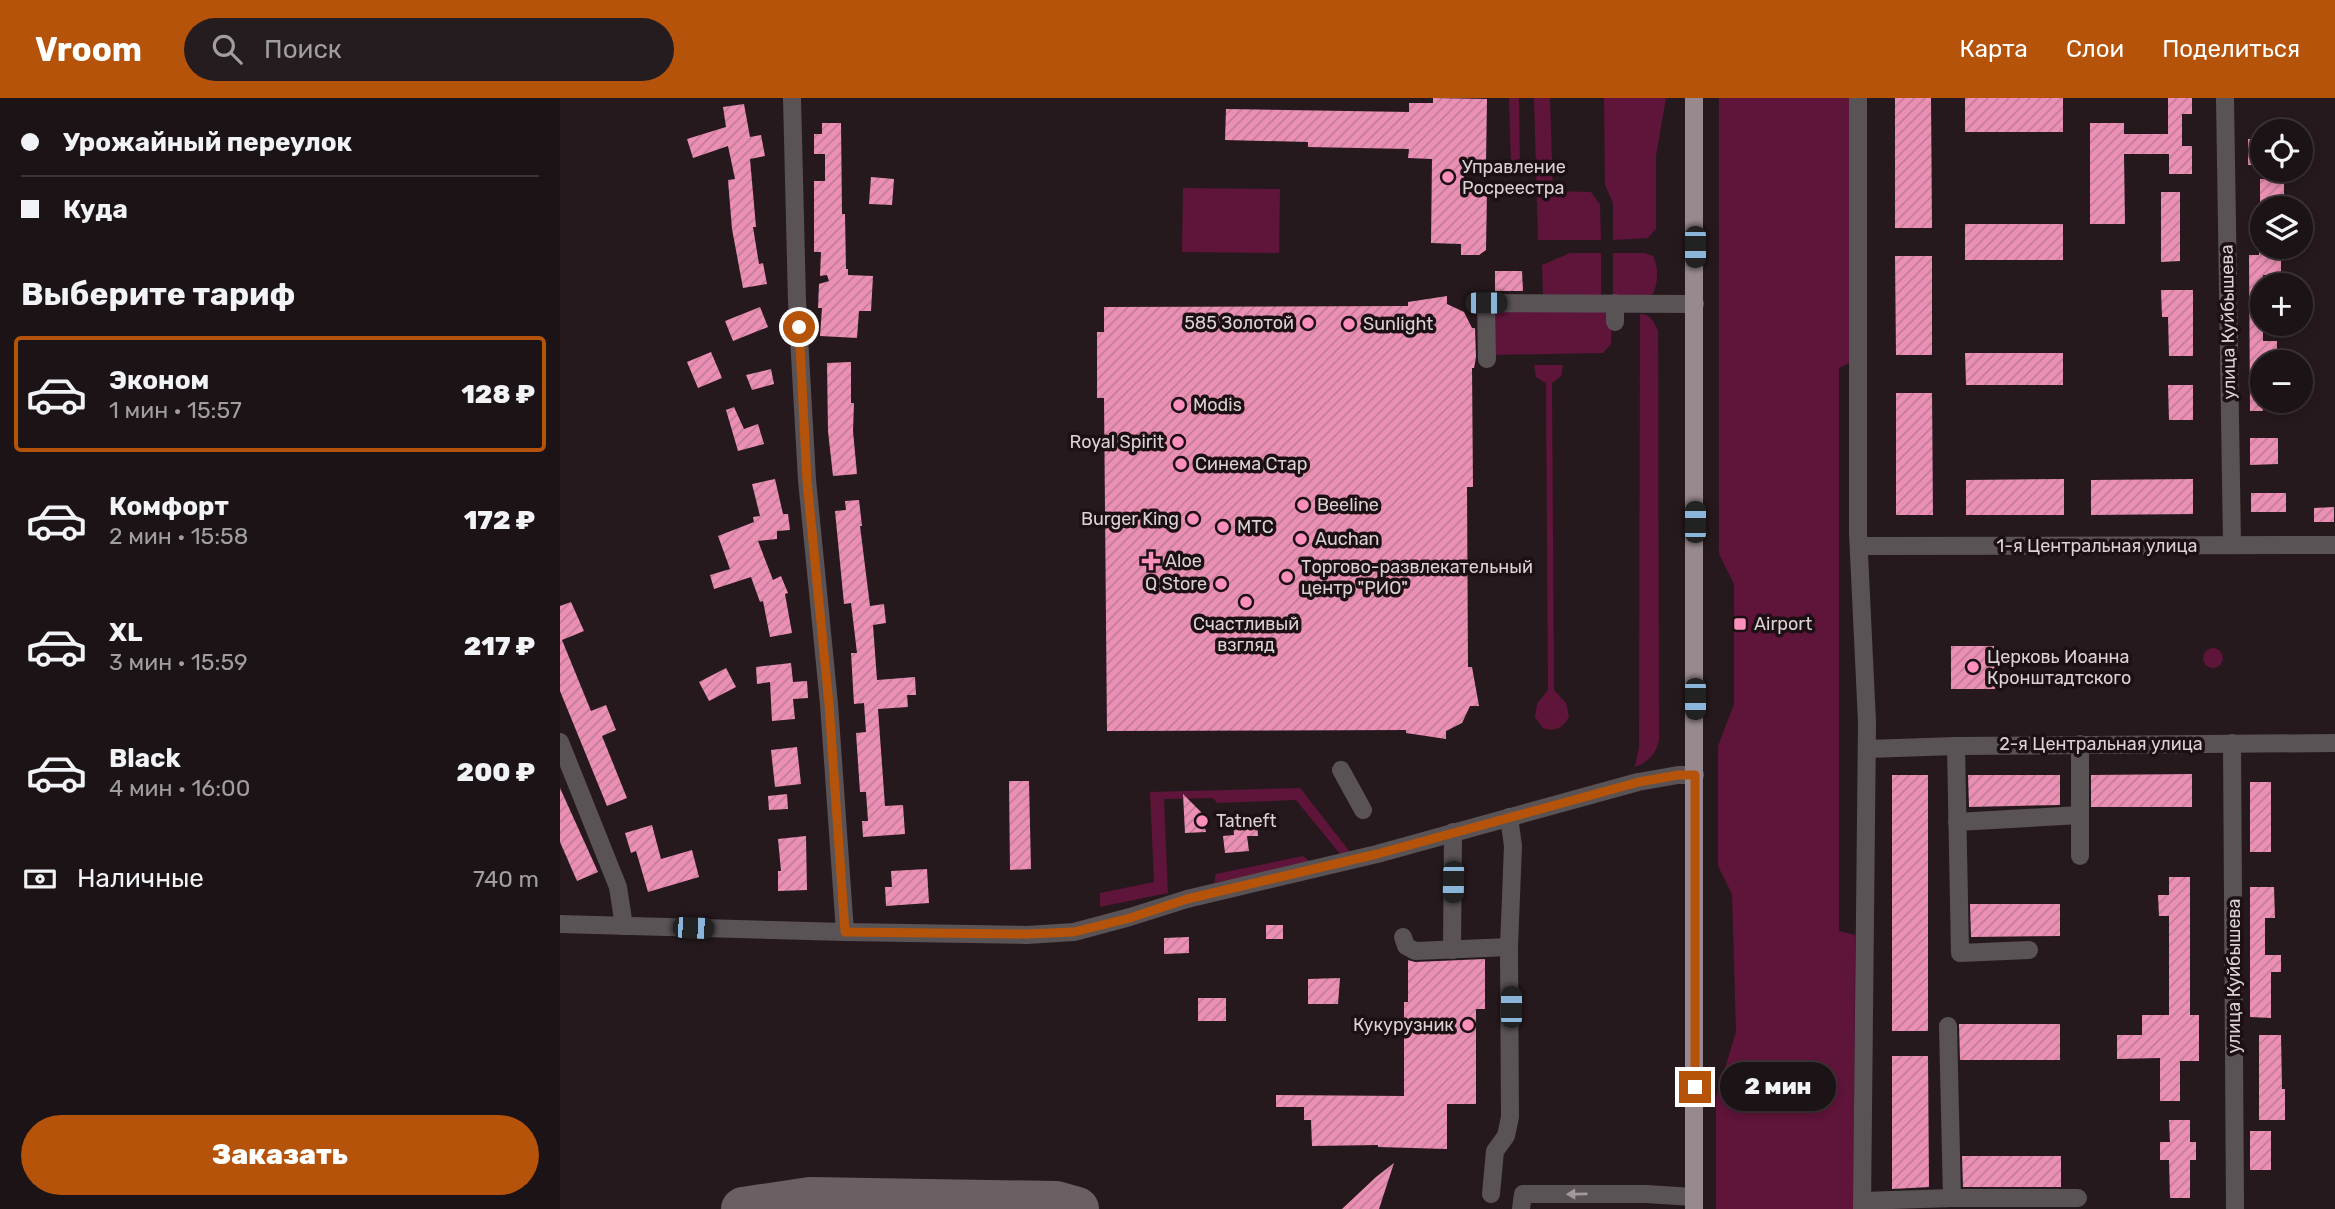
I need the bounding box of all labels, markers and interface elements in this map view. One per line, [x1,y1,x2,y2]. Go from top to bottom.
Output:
search box [184,18,674,81]
text: Vroom [35,30,142,69]
icon: search [208,30,246,68]
text: Поиск [264,34,342,65]
text: Карта [1959,35,2028,63]
text: Слои [2066,35,2124,63]
text: Поделиться [2162,35,2300,63]
map controls [2250,119,2313,413]
button: locate [2250,119,2313,182]
text: Урожайный переулок [63,127,352,158]
place label: Управление Росреестра [1462,156,1566,199]
marker: Управление Росреестра [1440,169,1456,185]
text: Куда [63,194,128,225]
button: layers [2250,196,2313,259]
car [1685,226,1706,268]
street label: улица Куйбышева [2216,244,2240,400]
button: + [2250,273,2313,336]
text: Выберите тариф [21,275,295,313]
car [1466,293,1508,314]
route start [783,311,815,343]
place label: 585 Золотой [1184,312,1294,334]
place label: Sunlight [1363,313,1433,335]
marker: 585 Золотой [1300,315,1316,331]
marker: Sunlight [1341,316,1357,332]
button: − [2250,350,2313,413]
icon: car [25,363,88,426]
text: Эконом [109,365,209,396]
text: 128 ₽ [461,379,535,410]
place label: Modis [1193,394,1242,416]
text: 1 мин · 15:57 [109,396,242,424]
marker: Modis [1171,397,1187,413]
place label: Royal Spirit [1070,431,1164,453]
marker: Royal Spirit [1170,434,1186,450]
place label: Синема Стар [1195,453,1307,475]
marker: Синема Стар [1173,456,1189,472]
icon: car [25,489,88,552]
text: Комфорт [109,491,229,522]
place label: Beeline [1317,494,1379,516]
marker: Beeline [1295,497,1311,513]
car [1685,501,1706,543]
text: 172 ₽ [464,505,535,536]
place label: Burger King [1081,508,1179,530]
marker: Burger King [1185,511,1201,527]
place label: МТС [1237,516,1274,538]
marker: МТС [1215,519,1231,535]
text: 2 мин · 15:58 [109,522,248,550]
place label: Auchan [1315,528,1380,550]
marker: Auchan [1293,531,1309,547]
street label: 1-я Центральная улица [1996,535,2198,557]
place label: Aloe [1165,550,1202,572]
marker: Aloe [1143,553,1159,569]
place label: Торгово-развлекательный центр "РИО" [1301,556,1533,599]
marker: Торгово-развлекательный центр "РИО" [1279,569,1295,585]
place label: Q Store [1145,573,1207,595]
marker: Q Store [1213,576,1229,592]
marker: Счастливый взгляд [1238,594,1254,610]
place label: Счастливый взгляд [1193,613,1299,656]
place label: Airport [1754,613,1812,635]
icon: car [25,615,88,678]
marker: Airport [1732,616,1748,632]
text: XL [109,617,142,648]
text: 217 ₽ [464,631,535,662]
place label: Церковь Иоанна Кронштадтского [1987,646,2131,689]
text: 3 мин · 15:59 [109,648,248,676]
marker: Церковь Иоанна Кронштадтского [1965,659,1981,675]
car [1685,678,1706,720]
street label: 2-я Центральная улица [1999,733,2203,755]
icon: car [25,741,88,804]
text: Black [109,743,181,774]
text: 200 ₽ [457,757,535,788]
text: 4 мин · 16:00 [109,774,250,802]
place label: Tatneft [1216,810,1277,832]
marker: Tatneft [1194,813,1210,829]
icon: cash [21,860,59,898]
car [1443,861,1464,903]
text: Наличные [77,863,204,894]
text: 740 m [473,865,539,893]
street label: улица Куйбышева [2223,898,2245,1054]
car [672,917,715,939]
car [1501,986,1522,1028]
place label: Кукурузник [1353,1014,1454,1036]
marker: Кукурузник [1460,1017,1476,1033]
callout: 2 мин [1720,1062,1835,1112]
route end [1679,1071,1711,1103]
text: 2 мин [1744,1072,1812,1100]
button: Заказать [21,1115,539,1195]
one-way arrow [1566,1188,1588,1199]

